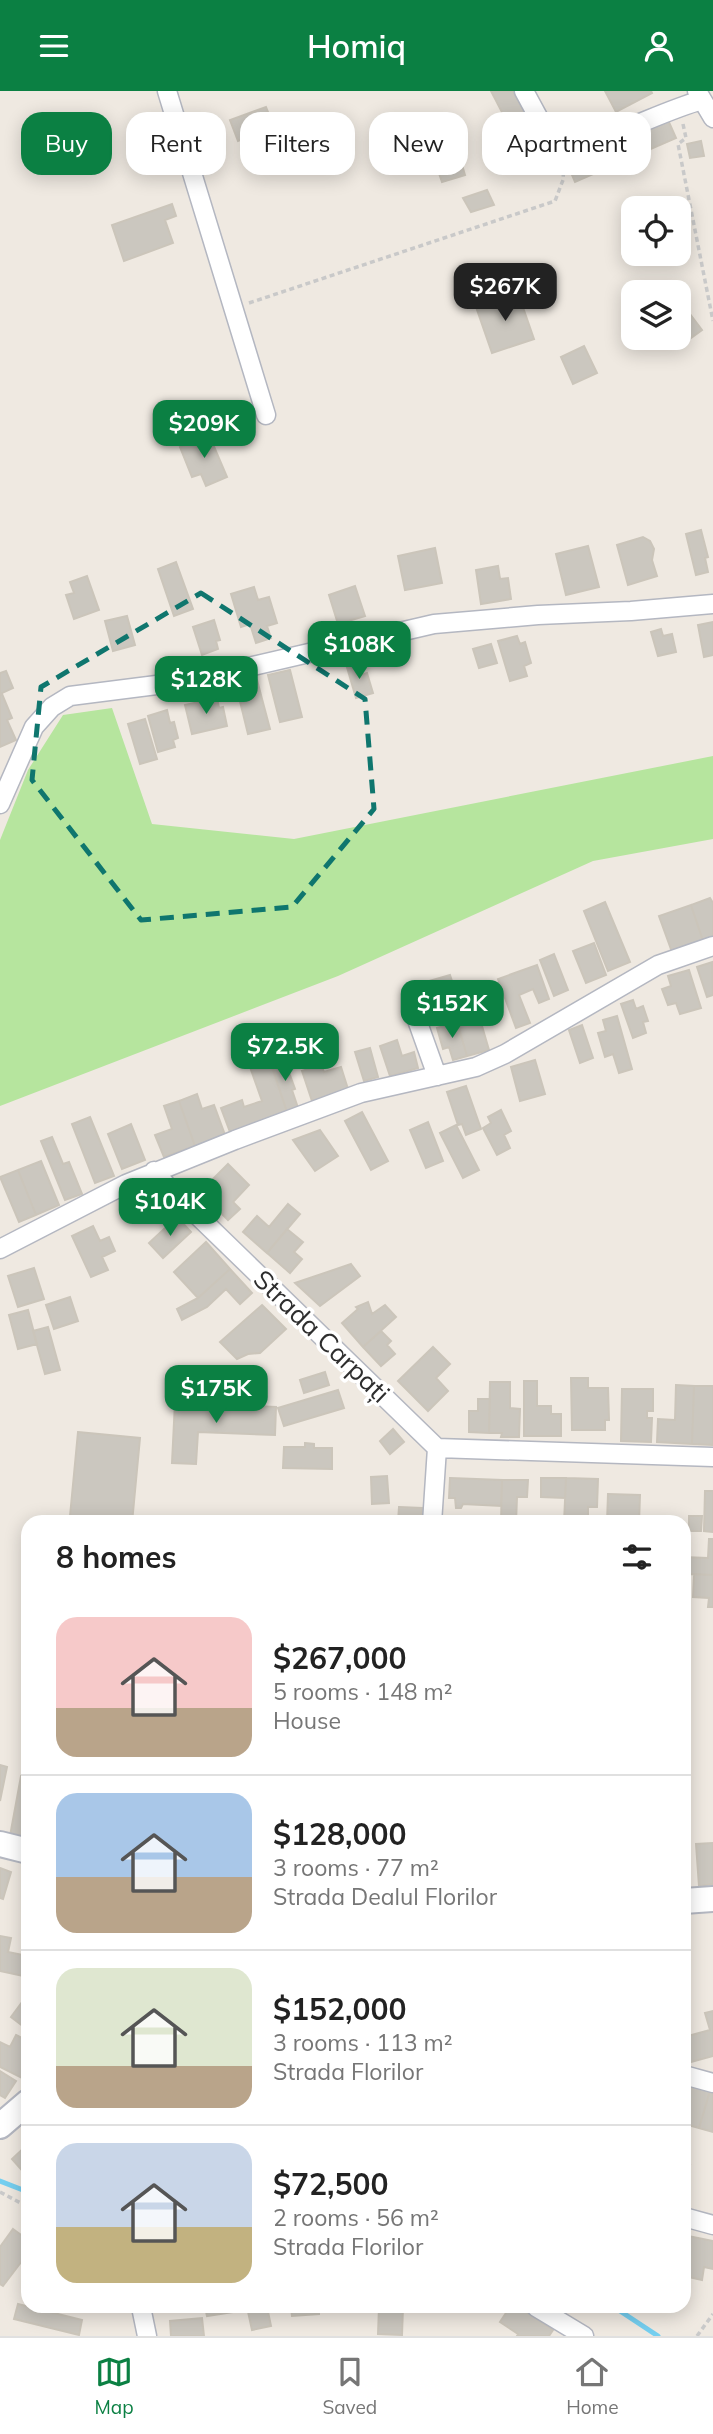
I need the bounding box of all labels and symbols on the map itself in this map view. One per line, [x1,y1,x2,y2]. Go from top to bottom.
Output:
pin: $267K [456,264,554,323]
pin: $209K [155,401,253,460]
pin: $108K [310,621,408,681]
pin: $128K [157,657,255,716]
pin: $152K [403,981,501,1040]
pin: $72.5K [228,1023,342,1083]
pin: $104K [121,1179,219,1238]
street label: Strada Carpați [247,1263,397,1409]
pin: $175K [167,1365,265,1425]

